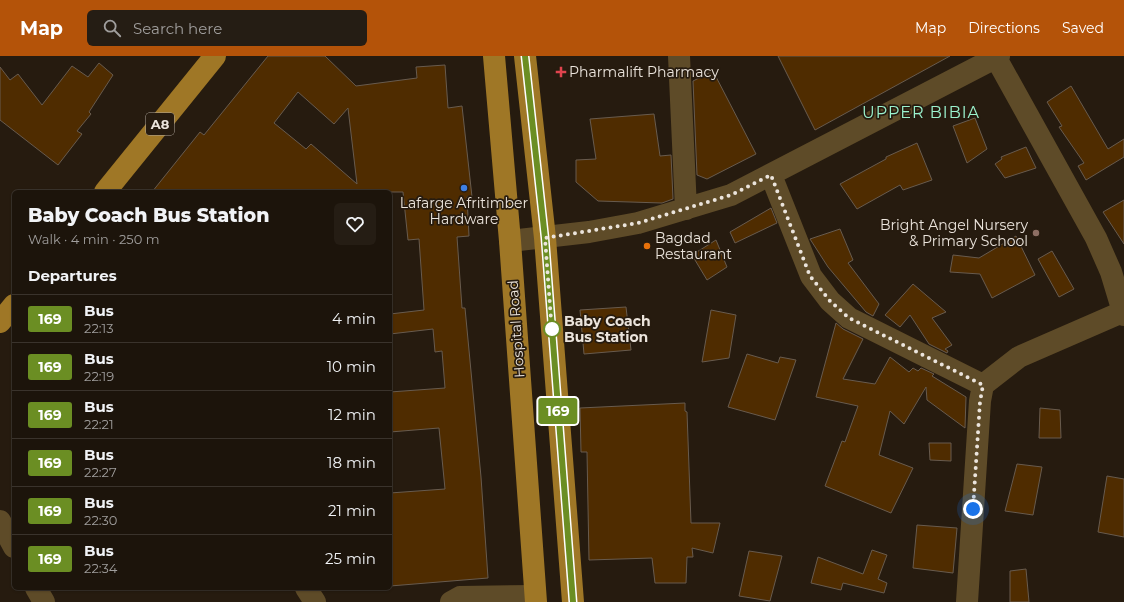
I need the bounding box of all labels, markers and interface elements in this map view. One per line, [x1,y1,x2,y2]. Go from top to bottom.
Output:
search box [87,10,367,46]
text: Map [20,17,63,40]
icon: search [101,17,123,39]
text: Search here [133,19,222,38]
text: Map [915,19,946,37]
text: Directions [968,19,1040,37]
text: Saved [1062,19,1104,37]
place label: Pharmalift Pharmacy [569,63,719,81]
marker: Pharmalift Pharmacy [556,67,566,77]
district label: UPPER BIBIA [862,103,980,122]
road number: A8 [146,113,174,135]
marker: Lafarge Afritimber Hardware [459,183,469,193]
place label: Lafarge Afritimber Hardware [400,194,529,228]
button: heart [334,203,376,245]
text: Baby Coach Bus Station [28,204,269,227]
place label: Bright Angel Nursery & Primary School [880,216,1028,250]
marker: Bright Angel Nursery & Primary School [1031,228,1041,238]
place label: Bagdad Restaurant [655,229,732,263]
text: Walk · 4 min · 250 m [28,231,159,247]
marker: Bagdad Restaurant [642,241,652,251]
text: Departures [28,266,117,285]
street label: Hospital Road [504,280,528,378]
text: Bus [84,301,114,320]
text: 4 min [332,309,376,328]
text: 169 [38,310,62,328]
place label: Baby Coach Bus Station [564,312,651,346]
text: 22:13 [84,320,114,336]
marker: Baby Coach Bus Station [543,320,561,338]
text: Bus [84,349,114,368]
text: 10 min [327,357,376,376]
text: 169 [38,358,62,376]
text: 22:19 [84,368,114,384]
text: Bus [84,397,114,416]
line badge: 169 [535,398,581,424]
text: 169 [546,402,570,420]
text: 12 min [328,405,376,424]
text: 169 [38,406,62,424]
text: 22:21 [84,416,114,432]
text: Bus [84,445,114,464]
text: 18 min [327,453,376,472]
text: 169 [38,454,62,472]
text: 22:27 [84,464,117,480]
text: Bus [84,493,114,512]
your location [963,499,983,519]
text: 21 min [328,501,376,520]
text: 169 [38,502,62,520]
text: 22:30 [84,512,117,528]
text: Bus [84,541,114,560]
text: 25 min [325,549,376,568]
text: 169 [38,550,62,568]
text: 22:34 [84,560,117,576]

